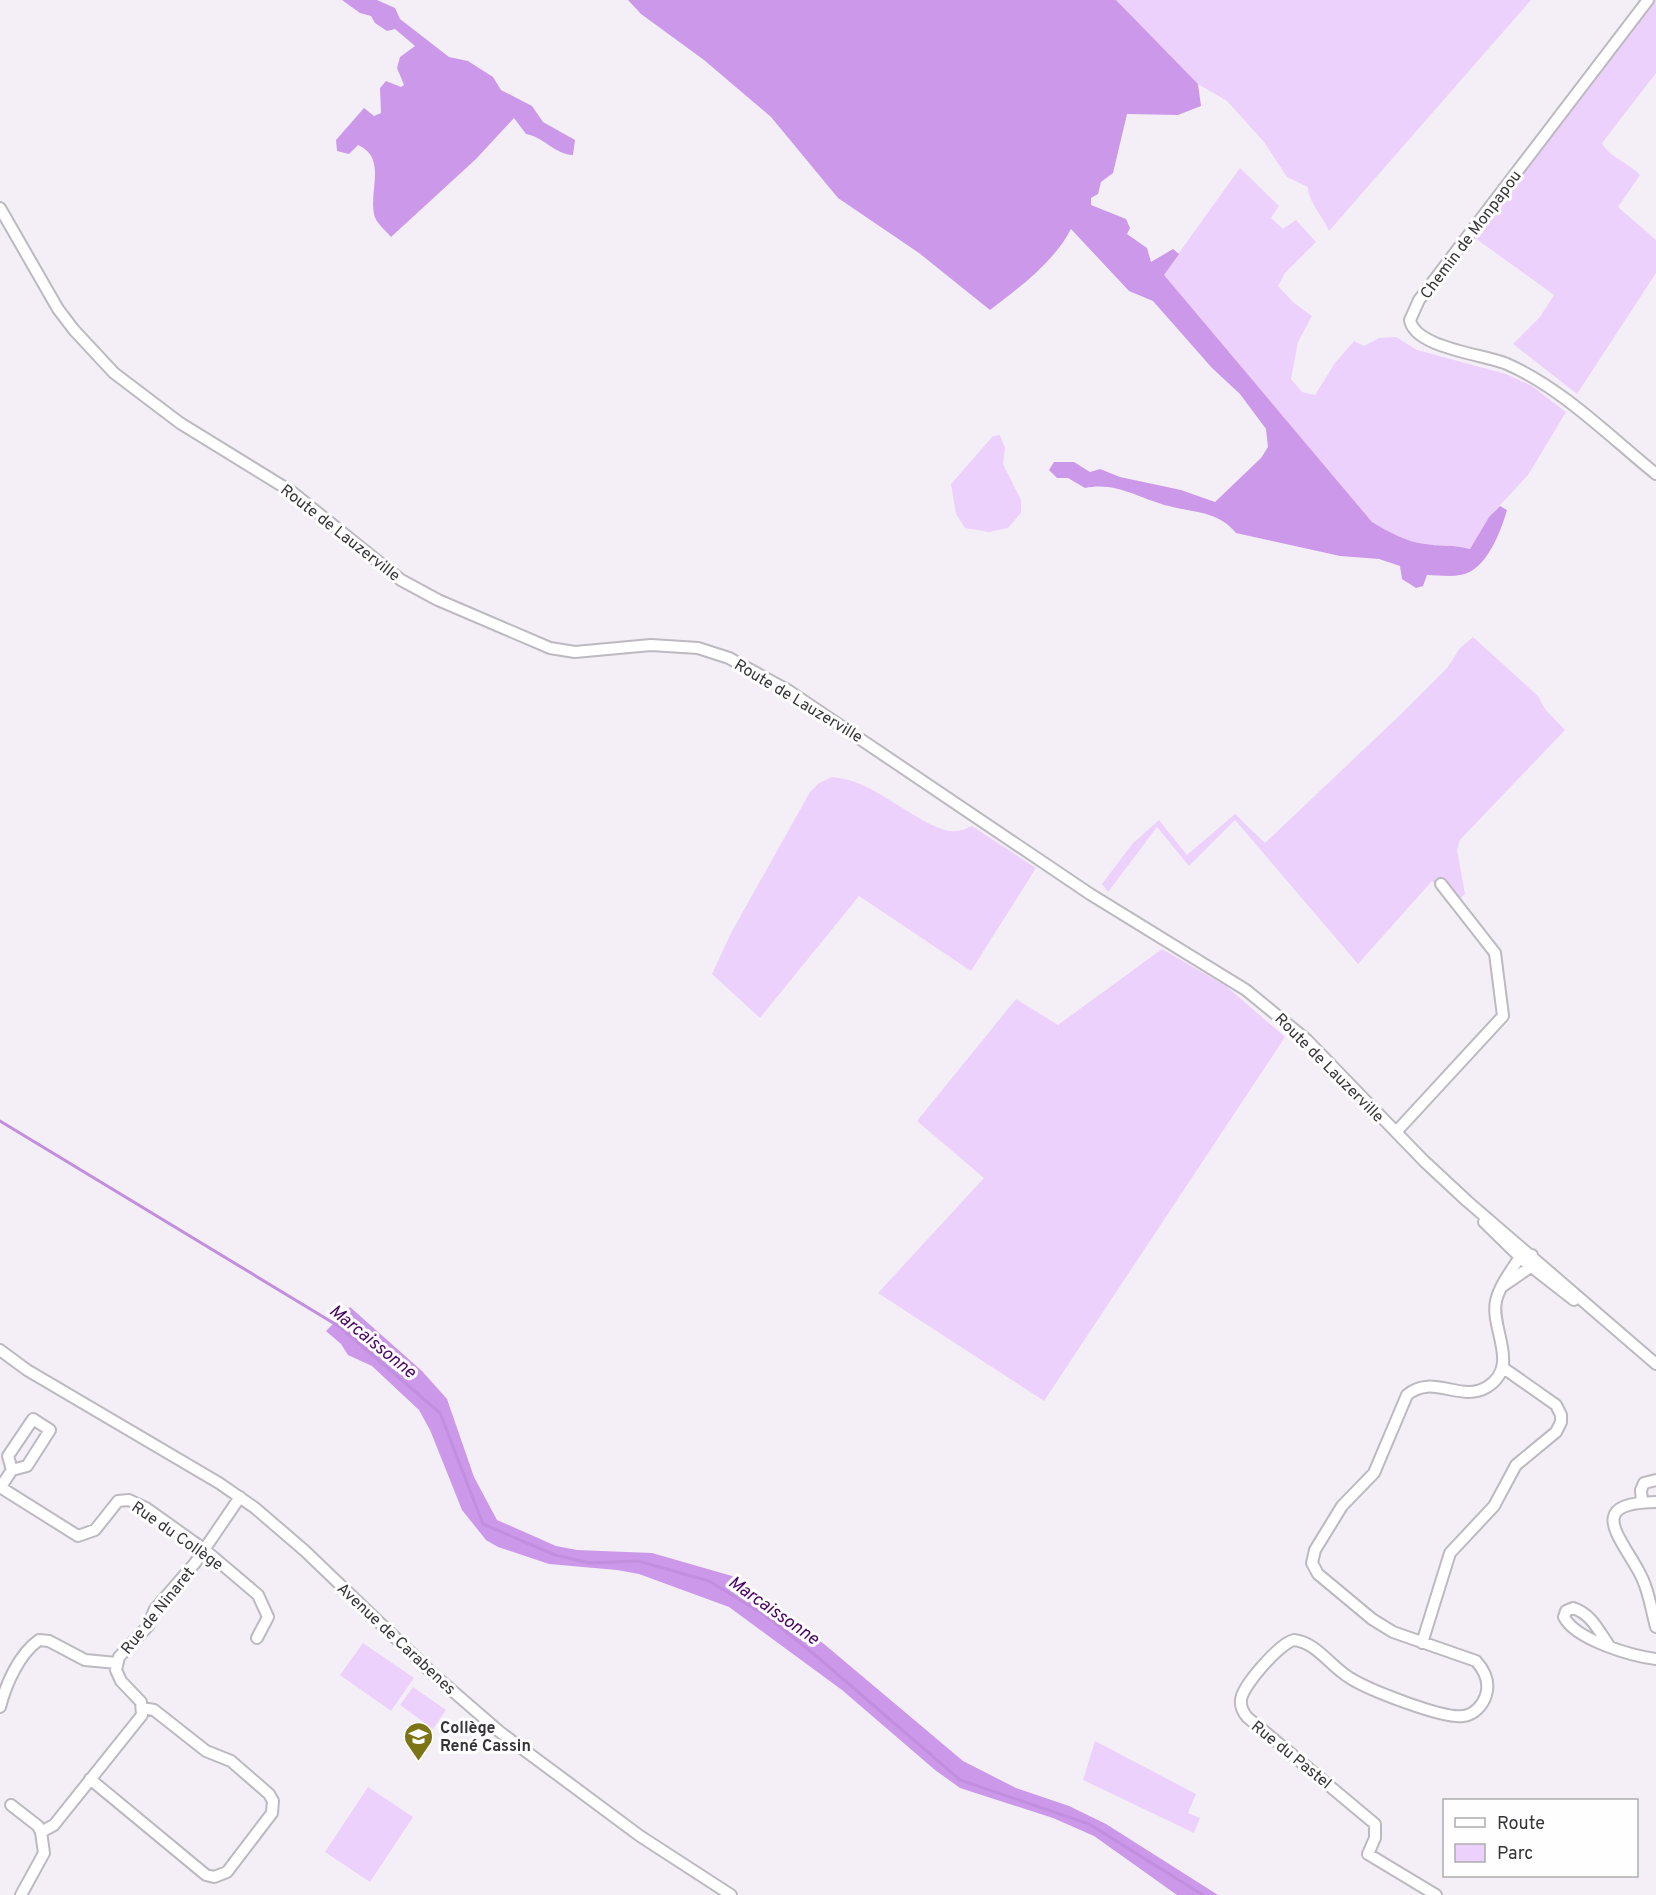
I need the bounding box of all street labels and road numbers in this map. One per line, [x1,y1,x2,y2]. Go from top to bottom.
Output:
street label: Chemin de Monpapou [1417,167,1527,304]
street label: Route de Lauzerville [276,481,404,587]
street label: Route de Lauzerville [730,655,866,748]
street label: Route de Lauzerville [1270,1010,1387,1127]
street label: Rue du Collège [127,1498,227,1576]
street label: Rue de Ninaret [117,1564,200,1659]
street label: Avenue de Carabenes [332,1579,459,1700]
street label: Rue du Pastel [1246,1717,1335,1794]

